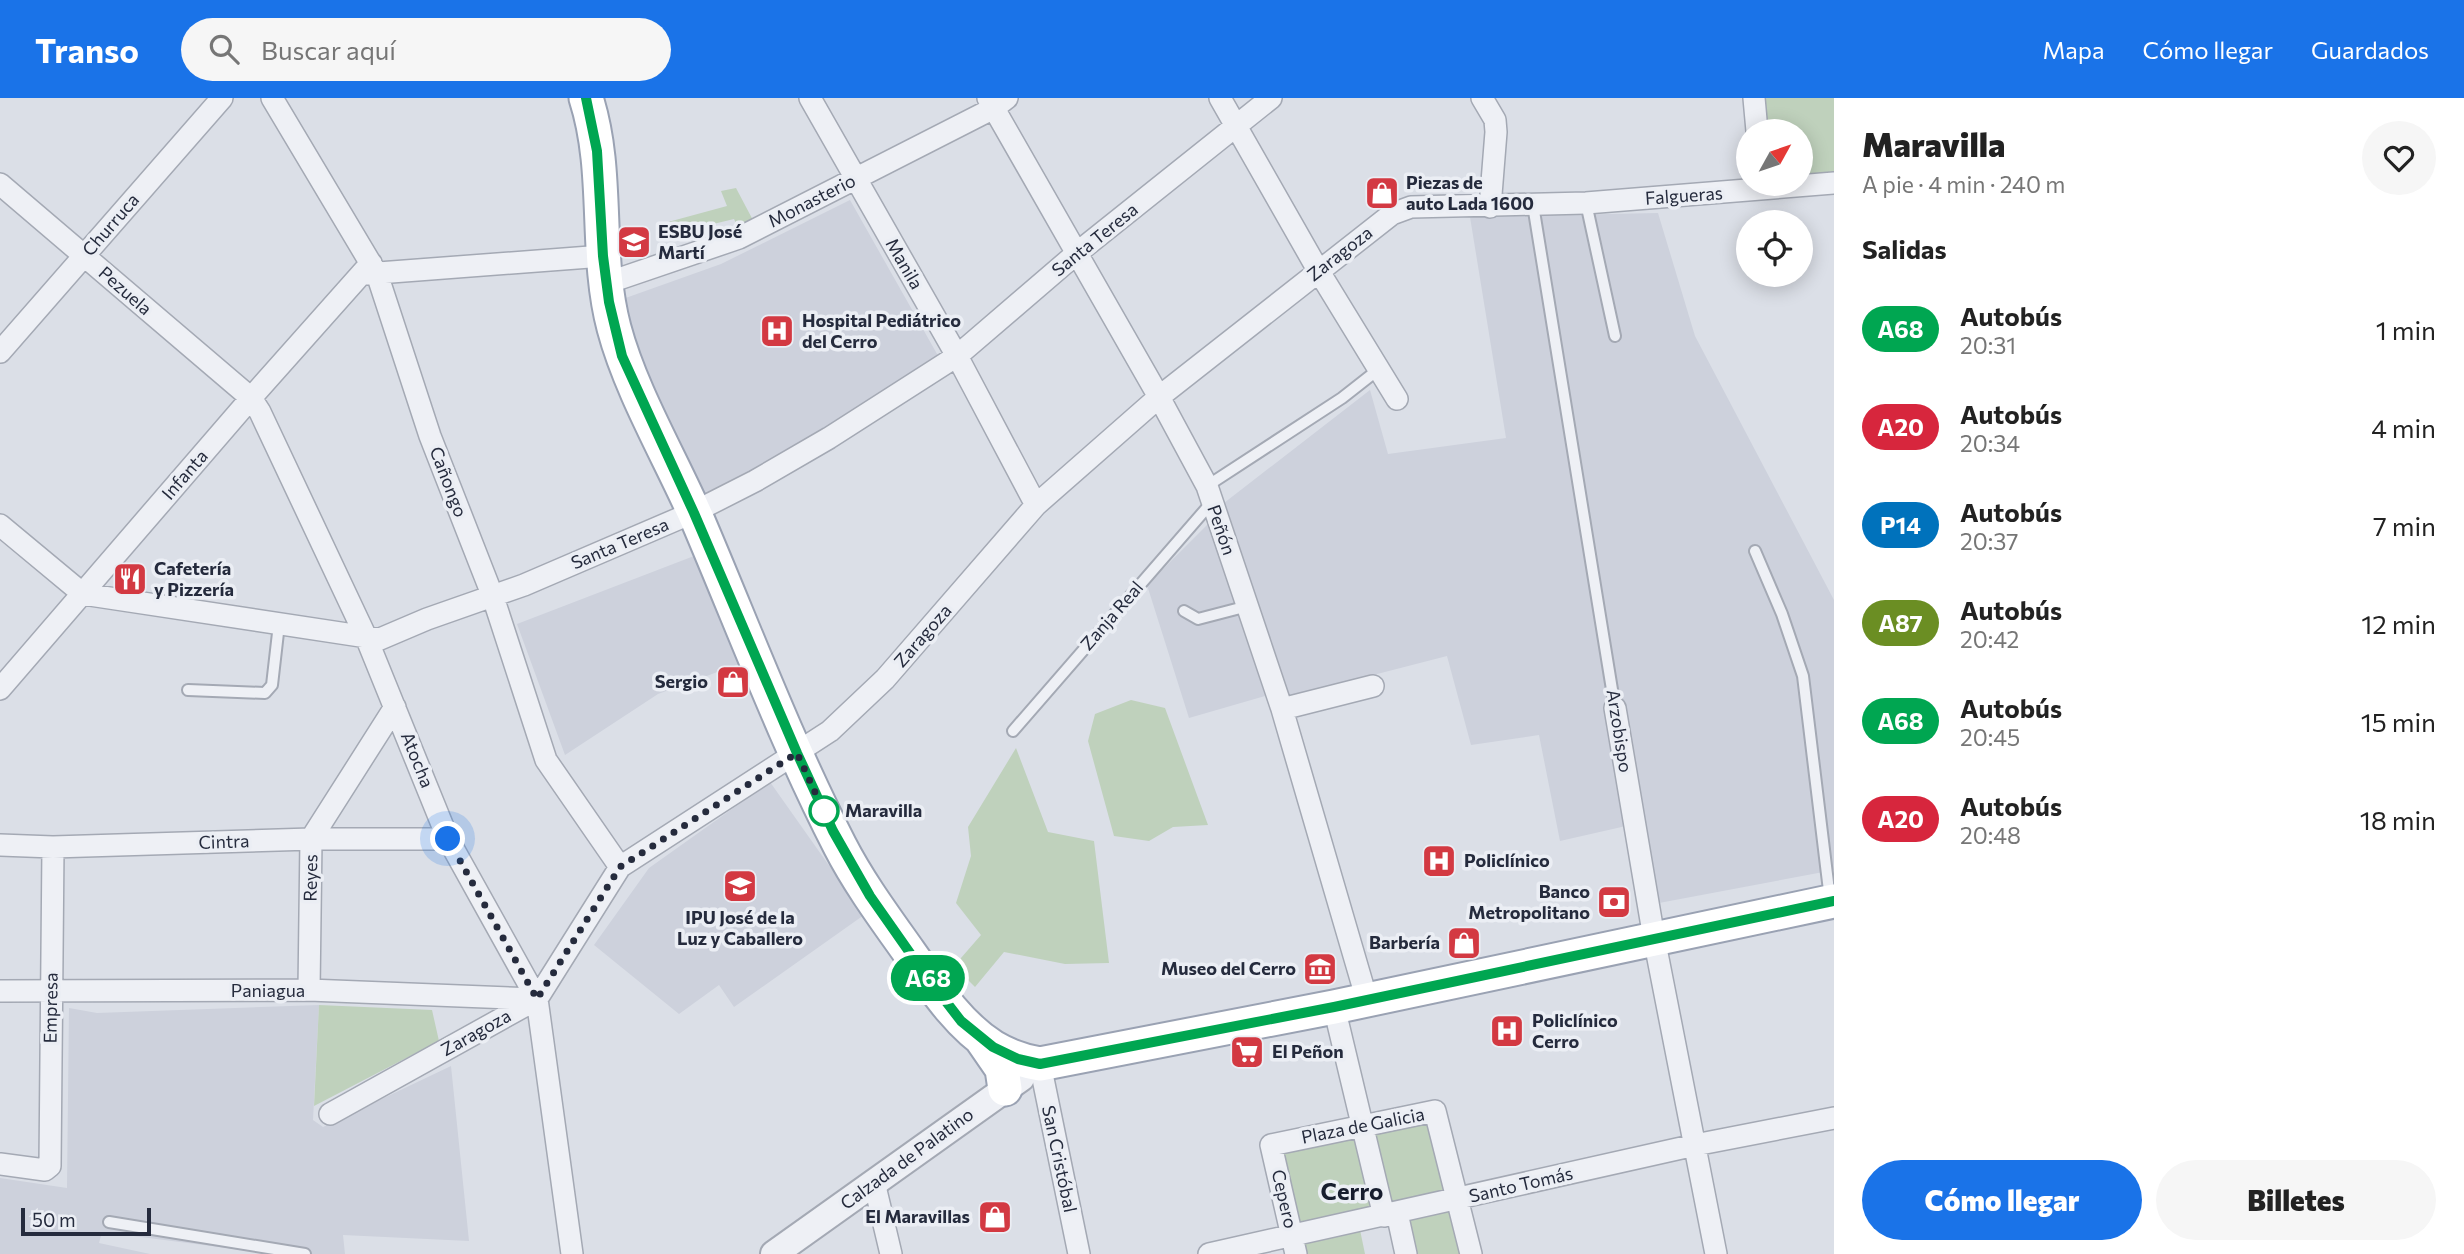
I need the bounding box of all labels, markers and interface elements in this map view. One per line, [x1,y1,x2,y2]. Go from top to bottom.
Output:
search box [181,18,671,81]
text: Transo [35,29,139,70]
icon: search [205,30,243,68]
text: Buscar aquí [261,34,396,65]
text: Mapa [2042,35,2105,64]
text: Cómo llegar [2143,35,2273,64]
text: Guardados [2311,35,2429,64]
north arrow [1736,119,1813,196]
map controls [1736,119,1813,287]
button: heart [2362,121,2436,195]
text: Maravilla [1862,123,2005,164]
street label: Monasterio [764,169,859,232]
text: A pie · 4 min · 240 m [1862,170,2065,198]
place label: Piezas de auto Lada 1600 [1406,171,1534,214]
shop icon: Piezas de auto Lada 1600 [1363,174,1401,212]
street label: Falgueras [1644,181,1724,209]
street label: Churruca [77,189,143,260]
street label: Santa Teresa [1047,198,1142,281]
button: locate [1736,210,1813,287]
place label: ESBU José Martí [658,220,742,263]
street label: Zaragoza [1302,221,1376,285]
school or university icon: ESBU José Martí [615,223,653,261]
text: Salidas [1862,233,1947,264]
street label: Manila [881,234,928,293]
street label: Pezuela [95,261,157,319]
text: Autobús [1960,300,2062,331]
place label: Hospital Pediátrico del Cerro [802,309,961,352]
hospital icon: Hospital Pediátrico del Cerro [758,312,796,350]
text: A68 [1877,314,1924,343]
text: 1 min [2376,314,2436,345]
text: 20:31 [1960,331,2016,359]
text: Autobús [1960,398,2062,429]
text: A20 [1877,412,1924,441]
text: 4 min [2371,412,2436,443]
text: 20:34 [1960,429,2020,457]
street label: Cañongo [425,443,472,520]
street label: Infanta [157,445,212,504]
text: Autobús [1960,496,2062,527]
street label: Peñón [1203,502,1241,558]
text: P14 [1880,510,1921,539]
text: 7 min [2373,510,2436,541]
street label: Santa Teresa [567,513,672,574]
text: 20:37 [1960,527,2018,555]
place label: Cafetería y Pizzería [154,557,234,600]
restaurant icon: Cafetería y Pizzería [111,560,149,598]
street label: Zanja Real [1075,576,1147,654]
text: Autobús [1960,594,2062,625]
street label: Zaragoza [889,599,956,671]
text: A87 [1878,608,1923,637]
text: 12 min [2361,608,2436,639]
text: 20:42 [1960,625,2019,653]
shop icon: Sergio [714,663,752,701]
place label: Sergio [655,670,708,692]
street label: Arzobispo [1603,688,1637,774]
text: Autobús [1960,692,2062,723]
text: A68 [1877,706,1924,735]
text: 15 min [2361,706,2436,737]
text: 20:45 [1960,723,2020,751]
street label: Atocha [397,728,439,791]
text: Autobús [1960,790,2062,821]
marker: Maravilla [809,796,839,826]
place label: Maravilla [845,799,922,821]
text: A20 [1877,804,1924,833]
text: 18 min [2360,804,2436,835]
your location [430,821,465,856]
text: 20:48 [1960,821,2021,849]
street label: Cintra [198,829,250,853]
hospital icon: Policlínico [1420,842,1458,880]
place label: Policlínico [1464,849,1550,871]
street label: Reyes [299,854,321,902]
school or university icon: IPU José de la Luz y Caballero [721,867,759,905]
place label: Banco Metropolitano [1468,880,1590,923]
bank icon: Banco Metropolitano [1595,883,1633,921]
place label: IPU José de la Luz y Caballero [677,906,803,949]
shop icon: Barbería [1445,924,1483,962]
place label: Barbería [1369,931,1440,953]
museum icon: Museo del Cerro [1301,950,1339,988]
line badge: A68 [888,955,968,1001]
place label: Museo del Cerro [1161,957,1296,979]
text: A68 [905,963,951,992]
street label: Empresa [38,972,62,1044]
street label: Paniagua [231,979,305,1001]
street label: Zaragoza [437,1004,514,1060]
place label: Policlínico Cerro [1532,1009,1618,1052]
hospital icon: Policlínico Cerro [1488,1012,1526,1050]
supermarket icon: El Peñon [1228,1033,1266,1071]
place label: El Peñon [1272,1040,1344,1062]
street label: Plaza de Galicia [1299,1102,1426,1148]
street label: Calzada de Palatino [836,1103,977,1214]
street label: San Cristóbal [1038,1103,1082,1214]
button: Cómo llegar [1862,1160,2142,1240]
button: Billetes [2156,1160,2436,1240]
street label: Santo Tomás [1467,1161,1575,1207]
street label: Cepero [1268,1167,1302,1230]
district label: Cerro [1321,1176,1383,1205]
shop icon: El Maravillas [976,1198,1014,1236]
scale bar [21,1205,150,1237]
place label: El Maravillas [865,1205,970,1227]
text: 50 m [32,1208,76,1231]

